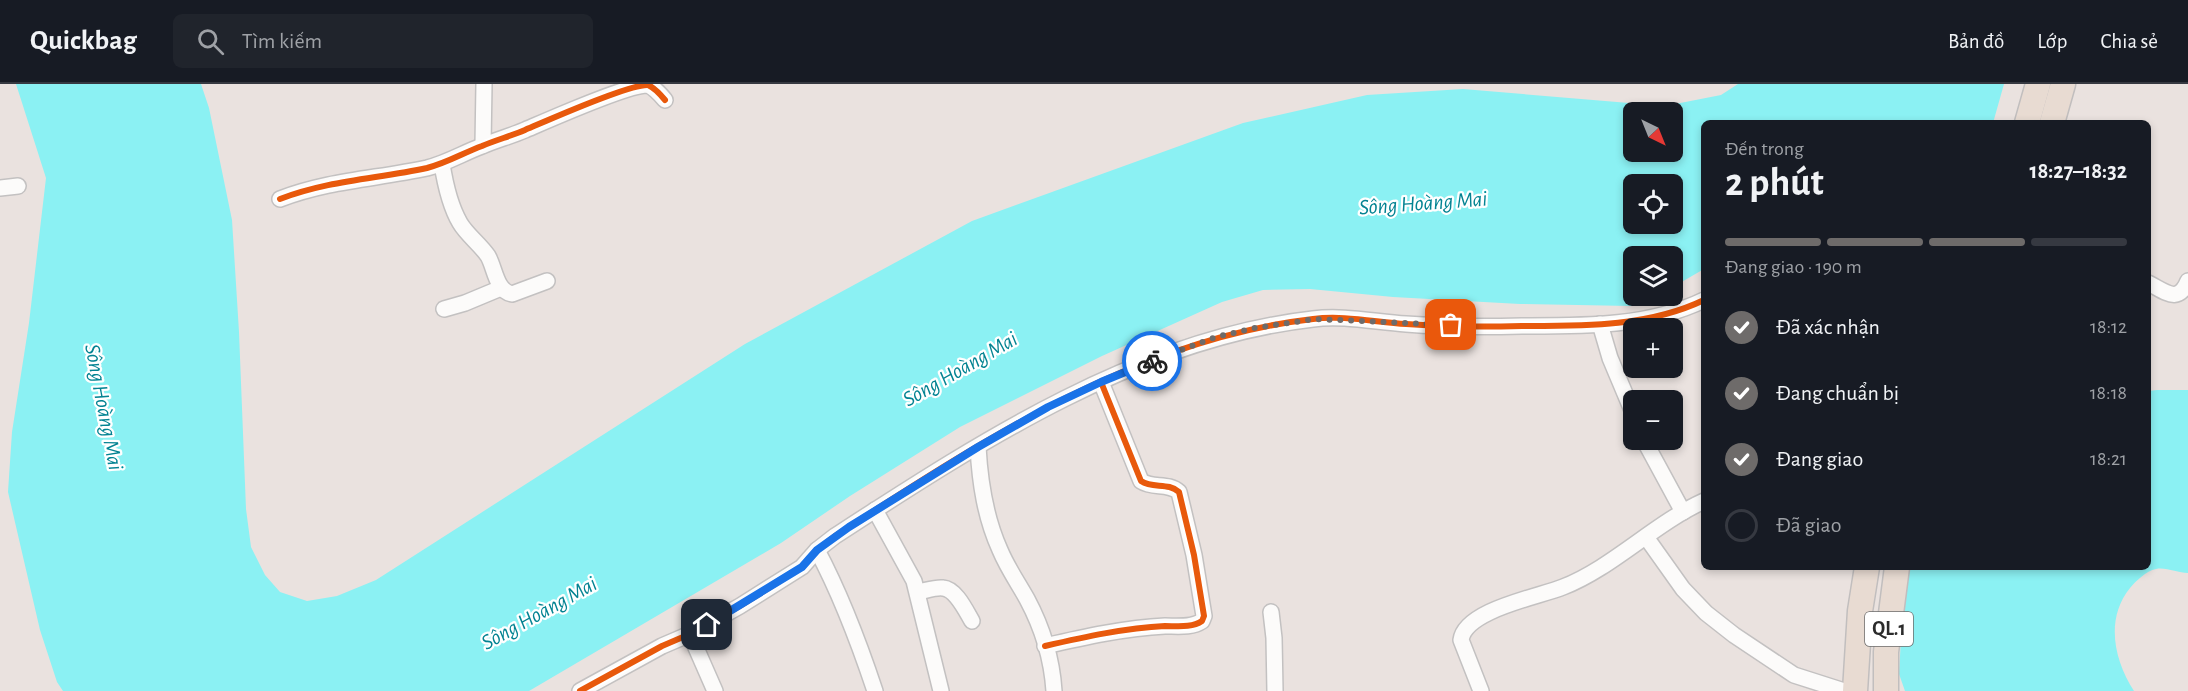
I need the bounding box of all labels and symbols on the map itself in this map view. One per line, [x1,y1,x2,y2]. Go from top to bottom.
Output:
north arrow [1623,102,1683,162]
water label: Sông Hoàng Mai [1358,188,1488,218]
pin [1425,299,1476,350]
water label: Sông Hoàng Mai [899,327,1021,411]
courier [1122,331,1182,391]
water label: Sông Hoàng Mai [81,342,127,472]
water label: Sông Hoàng Mai [478,572,601,654]
pin [681,599,732,650]
road number: QL.1 [1865,612,1913,646]

